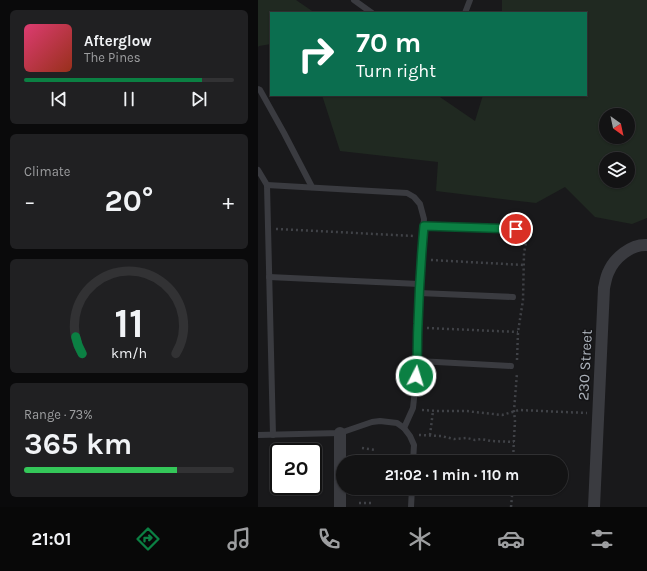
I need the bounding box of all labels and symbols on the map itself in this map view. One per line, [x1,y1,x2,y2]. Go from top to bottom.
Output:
north arrow [599,108,635,144]
pin [499,212,533,246]
street label: 230 Street [574,329,596,401]
position arrow [395,355,437,397]
speed limit sign: 20 [270,443,322,495]

